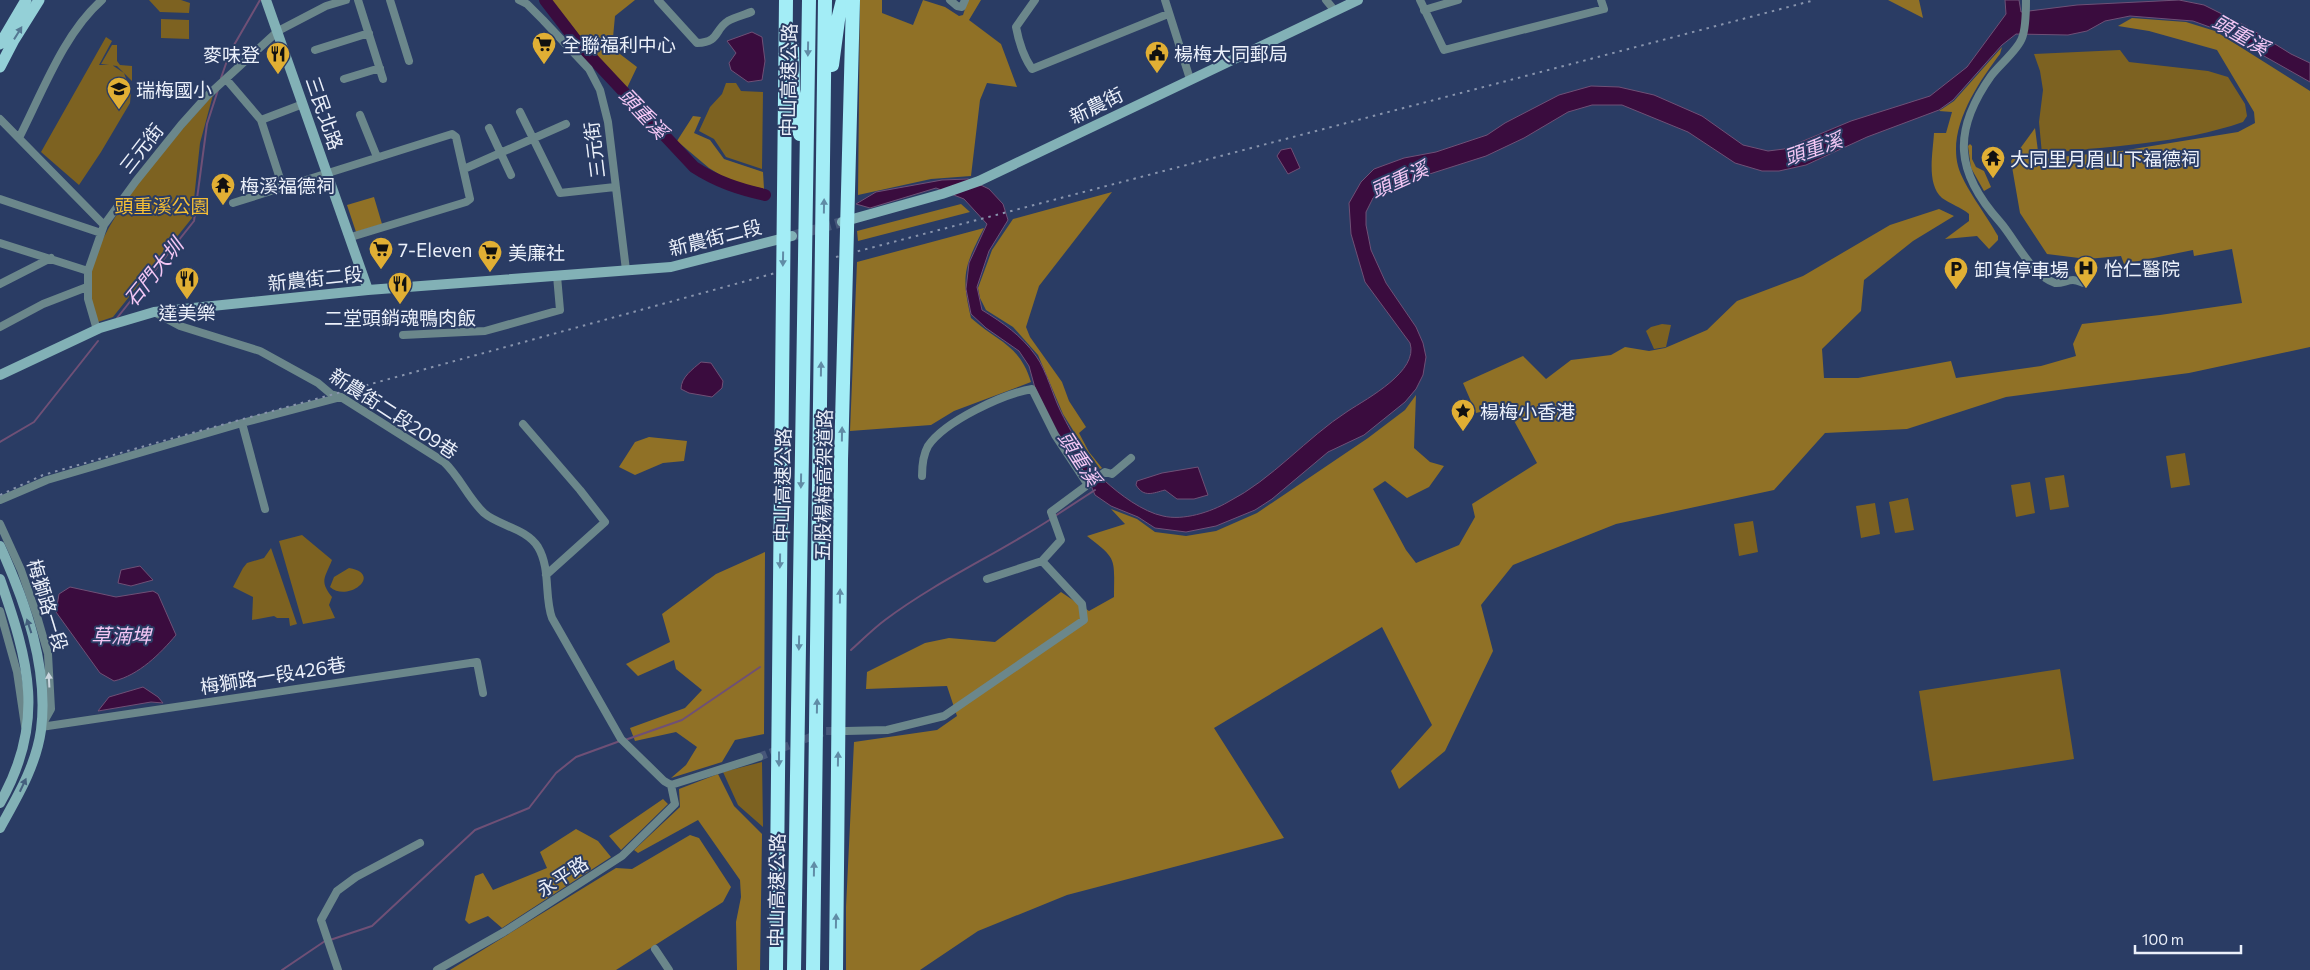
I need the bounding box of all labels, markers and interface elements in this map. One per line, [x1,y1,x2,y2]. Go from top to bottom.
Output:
water label: 頭重溪 [2209,9,2276,61]
street label: 中山高速公路 [776,23,800,137]
one-way arrow [14,26,23,39]
supermarket icon: 全聯福利中心 [531,31,557,65]
place label: 全聯福利中心 [562,33,676,56]
public building icon: 楊梅大同郵局 [1144,40,1170,74]
restaurant icon: 麥味登 [265,41,291,75]
one-way arrow [804,41,812,57]
place label: 楊梅大同郵局 [1174,42,1288,65]
place label: 麥味登 [203,43,260,66]
street label: 三民北路 [302,73,348,153]
school or university icon: 瑞梅國小 [106,76,132,110]
place label: 瑞梅國小 [136,78,212,101]
street label: 新農街 [1065,82,1127,128]
water label: 頭重溪 [615,83,675,145]
street label: 三元街 [114,118,168,178]
street label: 三元街 [579,120,609,180]
water label: 頭重溪 [1781,126,1848,169]
temple icon: 大同里月眉山下福德祠 [1980,145,2006,179]
place label: 大同里月眉山下福德祠 [2010,147,2200,170]
water label: 頭重溪 [1367,155,1434,202]
temple icon: 梅溪福德祠 [210,172,236,206]
place label: 梅溪福德祠 [240,174,335,197]
park label: 頭重溪公園 [114,194,210,217]
one-way arrow [820,198,828,214]
street label: 新農街二段 [666,214,764,260]
water label: 石門大圳 [119,231,189,311]
supermarket icon: 7-Eleven [368,236,394,270]
place label: 7-Eleven [398,238,472,261]
supermarket icon: 美廉社 [477,239,503,273]
place label: 美廉社 [508,241,565,264]
one-way arrow [779,251,787,267]
hospital icon: 怡仁醫院 [2073,255,2099,289]
parking icon: 卸貨停車場 [1943,256,1969,290]
place label: 怡仁醫院 [2104,257,2180,280]
place label: 卸貨停車場 [1974,258,2069,281]
street label: 新農街二段 [267,262,363,294]
restaurant icon: 達美樂 [174,266,200,300]
restaurant icon: 二堂頭銷魂鴨肉飯 [387,271,413,305]
place label: 達美樂 [158,301,216,324]
place label: 二堂頭銷魂鴨肉飯 [324,306,476,329]
one-way arrow [818,361,826,377]
street label: 新農街二段209巷 [325,363,463,463]
place icon: 楊梅小香港 [1450,398,1476,432]
place label: 楊梅小香港 [1480,400,1575,423]
street label: 五股楊梅高架道路 [810,409,836,561]
one-way arrow [838,426,846,442]
water label: 頭重溪 [1054,426,1108,492]
street label: 中山高速公路 [770,428,794,542]
one-way arrow [797,473,805,489]
one-way arrow [776,553,784,569]
street label: 梅獅路一段 [23,556,73,654]
one-way arrow [836,588,844,604]
one-way arrow [25,619,32,634]
water label: 草湳埤 [91,623,153,647]
one-way arrow [795,635,803,651]
street label: 梅獅路一段426巷 [199,652,347,698]
one-way arrow [45,672,53,688]
one-way arrow [813,698,821,714]
one-way arrow [775,751,783,767]
one-way arrow [834,751,842,767]
one-way arrow [20,778,28,792]
street label: 中山高速公路 [764,833,788,947]
street label: 永平路 [532,851,592,901]
one-way arrow [811,861,819,877]
one-way arrow [833,913,841,929]
scale bar [2135,922,2241,954]
text: 100 m [2142,930,2184,948]

